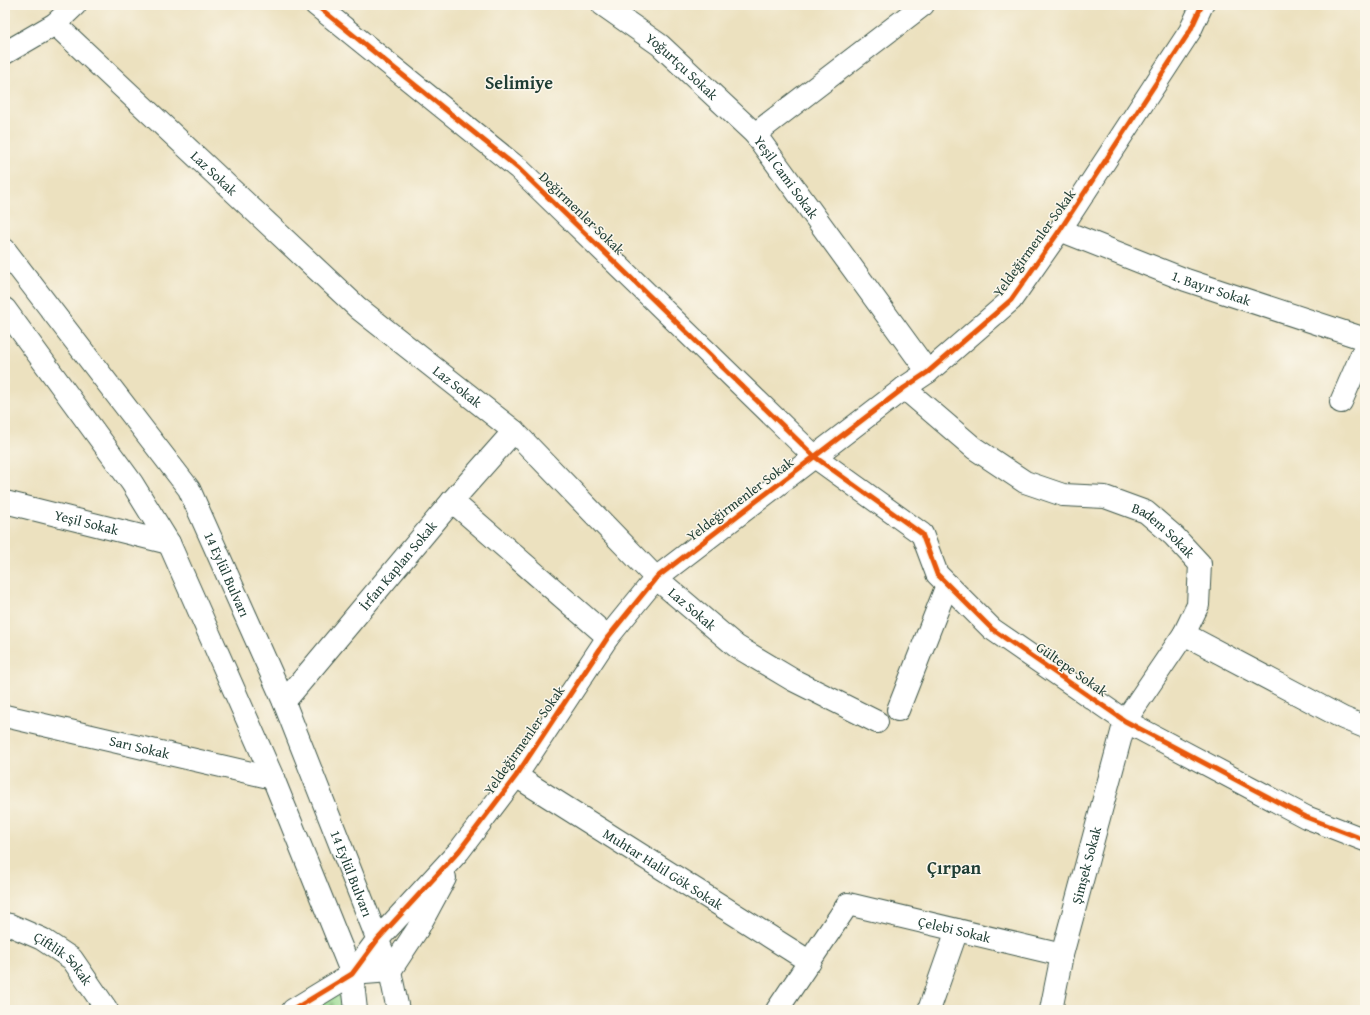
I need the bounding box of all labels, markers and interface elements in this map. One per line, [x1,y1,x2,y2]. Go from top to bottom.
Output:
street label: Yoğurtçu Sokak [642,28,723,105]
district label: Selimiye [485,69,553,96]
street label: Yeşil Cami Sokak [749,131,824,223]
street label: Laz Sokak [186,146,243,201]
street label: Değirmenler Sokak [535,167,630,260]
street label: Yeldeğirmenler Sokak [988,184,1080,301]
street label: 1. Bayır Sokak [1169,265,1254,311]
street label: Laz Sokak [429,361,487,413]
street label: Yeldeğirmenler Sokak [683,452,798,546]
street label: Badem Sokak [1129,498,1200,563]
street label: Yeşil Sokak [52,505,122,540]
street label: İrfan Kaplan Sokak [355,516,442,614]
street label: 14 Eylül Bulvarı [199,528,255,620]
street label: Laz Sokak [664,583,721,636]
street label: Gültepe Sokak [1032,637,1113,702]
street label: Yeldeğirmenler Sokak [479,681,570,799]
street label: Sarı Sokak [107,730,172,764]
street label: Şimşek Sokak [1066,823,1106,906]
street label: Muhtar Halil Gök Sokak [599,824,728,915]
street label: 14 Eylül Bulvarı [325,827,378,920]
district label: Çırpan [927,854,981,881]
street label: Çelebi Sokak [916,911,994,948]
street label: Çiftlik Sokak [31,927,98,990]

